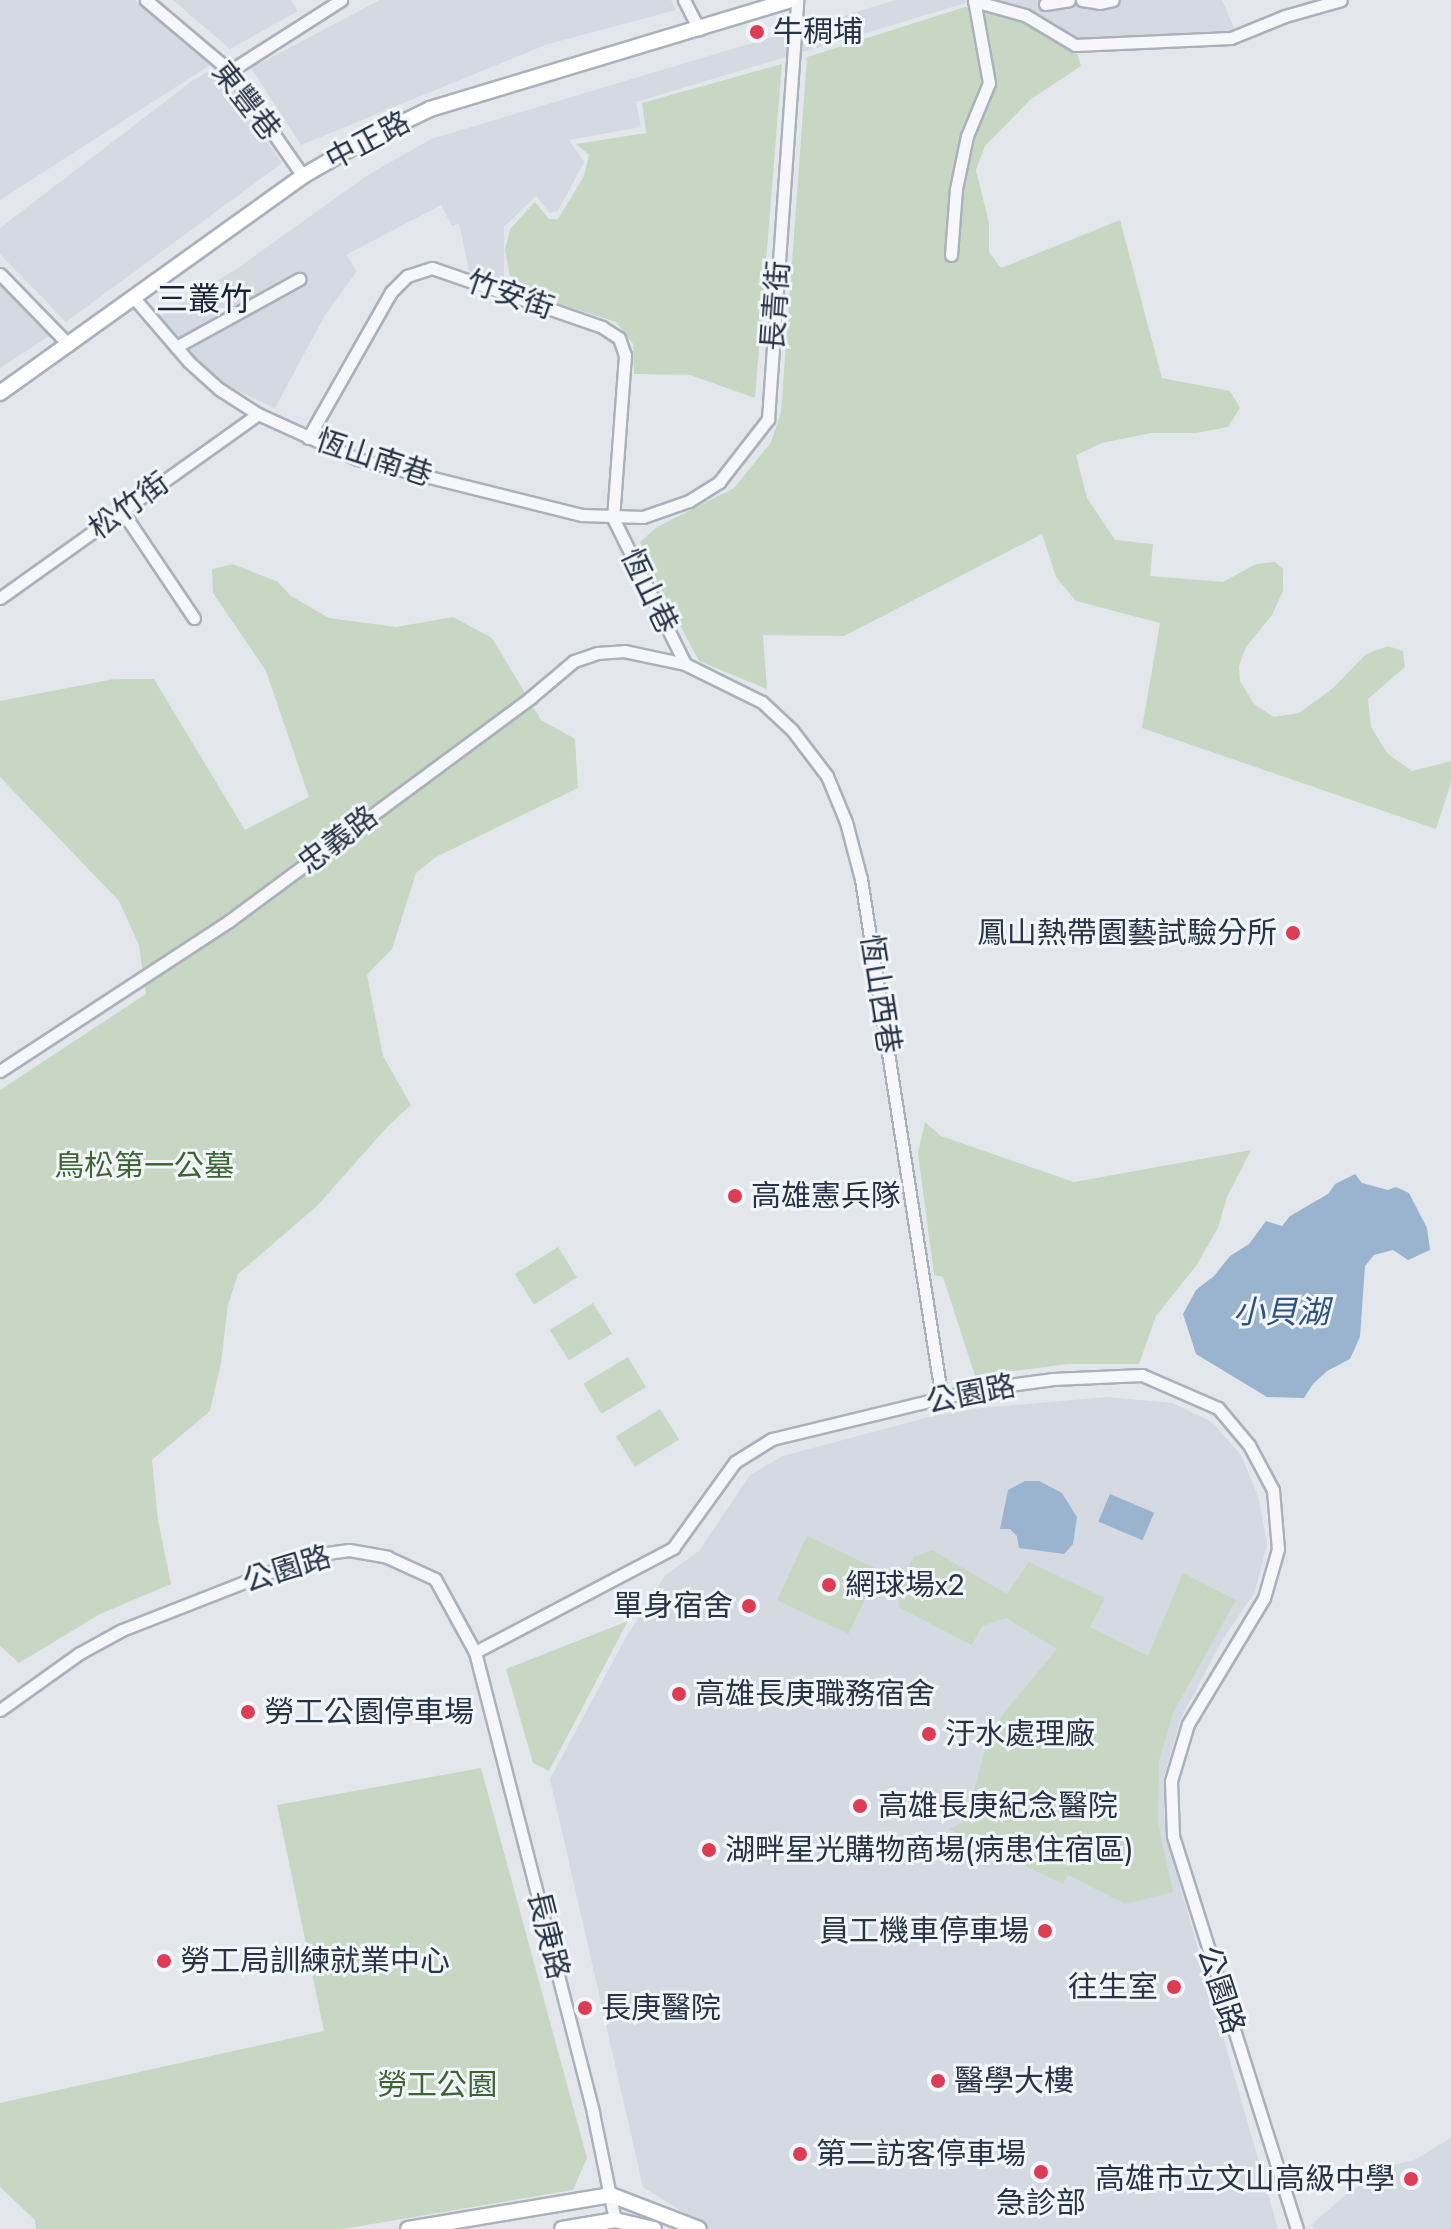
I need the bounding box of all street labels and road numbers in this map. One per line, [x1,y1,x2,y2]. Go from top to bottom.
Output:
street label: 東豐巷 [204,54,288,148]
street label: 中正路 [320,104,416,178]
street label: 長青街 [755,260,797,352]
street label: 竹安街 [462,263,558,327]
street label: 恆山南巷 [311,422,437,494]
street label: 松竹街 [82,465,176,547]
street label: 恆山巷 [613,543,685,639]
street label: 忠義路 [291,799,385,881]
street label: 恆山西巷 [853,932,907,1056]
street label: 公園路 [923,1368,1019,1420]
street label: 公園路 [239,1539,335,1599]
street label: 長庚路 [520,1887,576,1983]
street label: 公園路 [1190,1942,1252,2038]

